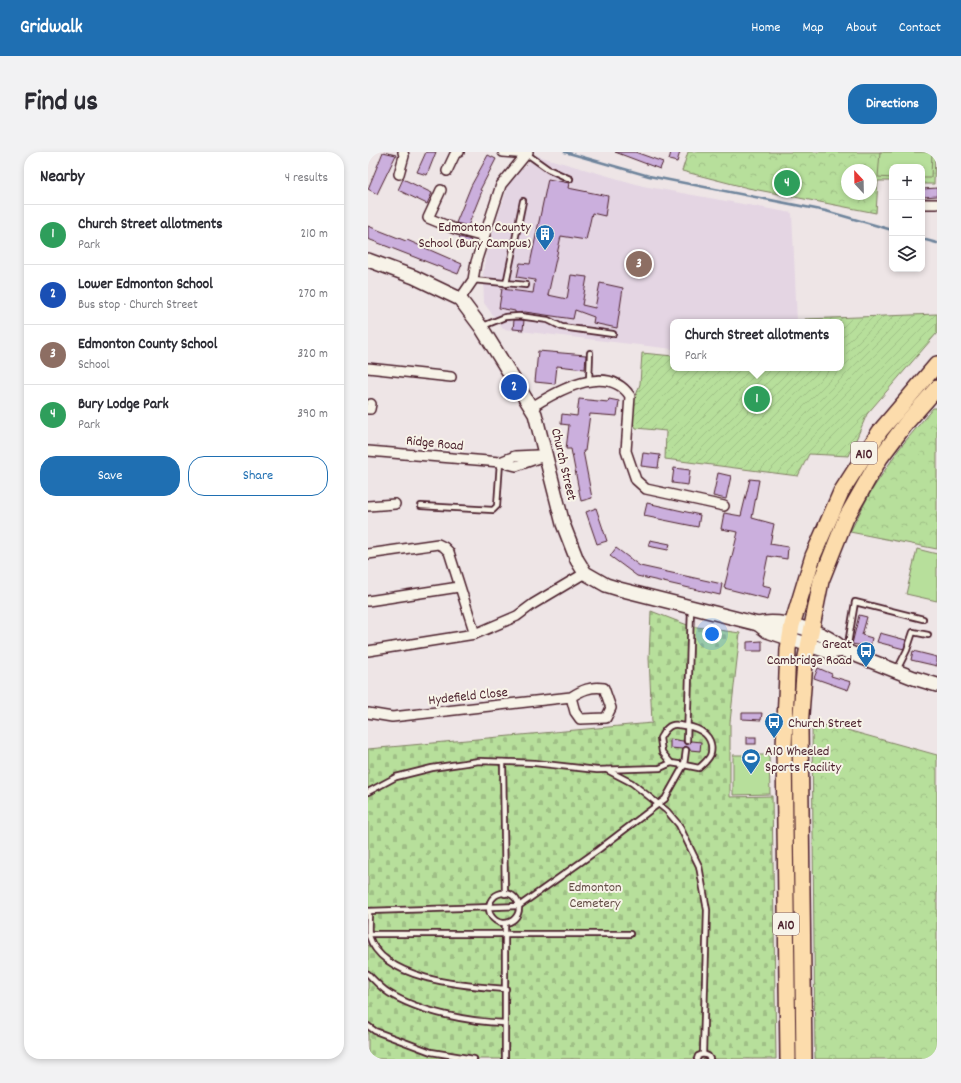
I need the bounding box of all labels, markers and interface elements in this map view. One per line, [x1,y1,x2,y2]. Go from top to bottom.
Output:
text: Gridwalk [20,15,83,42]
text: Home [751,18,780,38]
text: Map [802,18,824,38]
text: About [846,18,877,38]
text: Contact [899,18,941,38]
text: Find us [24,84,98,124]
button: Directions [848,84,937,124]
north arrow [841,164,877,200]
map controls [889,164,925,272]
button: + [889,164,925,200]
text: Nearby [40,166,84,190]
pin: 4 [774,168,800,198]
text: 4 results [285,169,328,188]
button: − [889,200,925,236]
text: Church Street allotments [78,214,223,236]
place label: Edmonton County School (Bury Campus) [419,218,531,254]
building icon: Edmonton County School (Bury Campus) [534,223,556,251]
text: 1 [52,225,54,244]
text: 210 m [300,225,328,244]
text: Park [78,236,100,255]
button: layers [889,236,925,272]
pin: 3 [626,249,652,279]
text: Lower Edmonton School [78,274,213,296]
text: 2 [50,285,56,304]
text: 270 m [298,285,328,304]
text: Bus stop · Church Street [78,296,198,315]
popup [670,319,844,371]
text: Church Street allotments [685,325,829,347]
text: Edmonton County School [78,334,217,356]
text: 3 [50,345,56,364]
text: 320 m [298,345,328,364]
text: Park [685,347,707,366]
text: School [78,356,110,375]
pin: 2 [501,372,527,402]
pin: 1 [744,384,770,414]
text: Bury Lodge Park [78,394,169,416]
text: 4 [50,405,56,424]
text: 390 m [297,405,328,424]
text: Park [78,416,100,435]
street label: Church Street [545,426,581,503]
street label: Ridge Road [405,431,464,457]
road number: A10 [851,442,877,464]
button: Save [40,456,180,496]
button: Share [188,456,328,496]
your location [702,624,722,644]
place label: Great Cambridge Road [767,635,852,671]
bus stop icon: Great Cambridge Road [855,640,877,668]
street label: Hydefield Close [427,683,509,711]
bus stop icon: Church Street [763,711,785,739]
place label: Church Street [788,714,862,734]
place label: A10 Wheeled Sports Facility [765,742,841,778]
sports icon: A10 Wheeled Sports Facility [740,747,762,775]
park label: Edmonton Cemetery [568,878,622,914]
road number: A10 [773,913,799,935]

